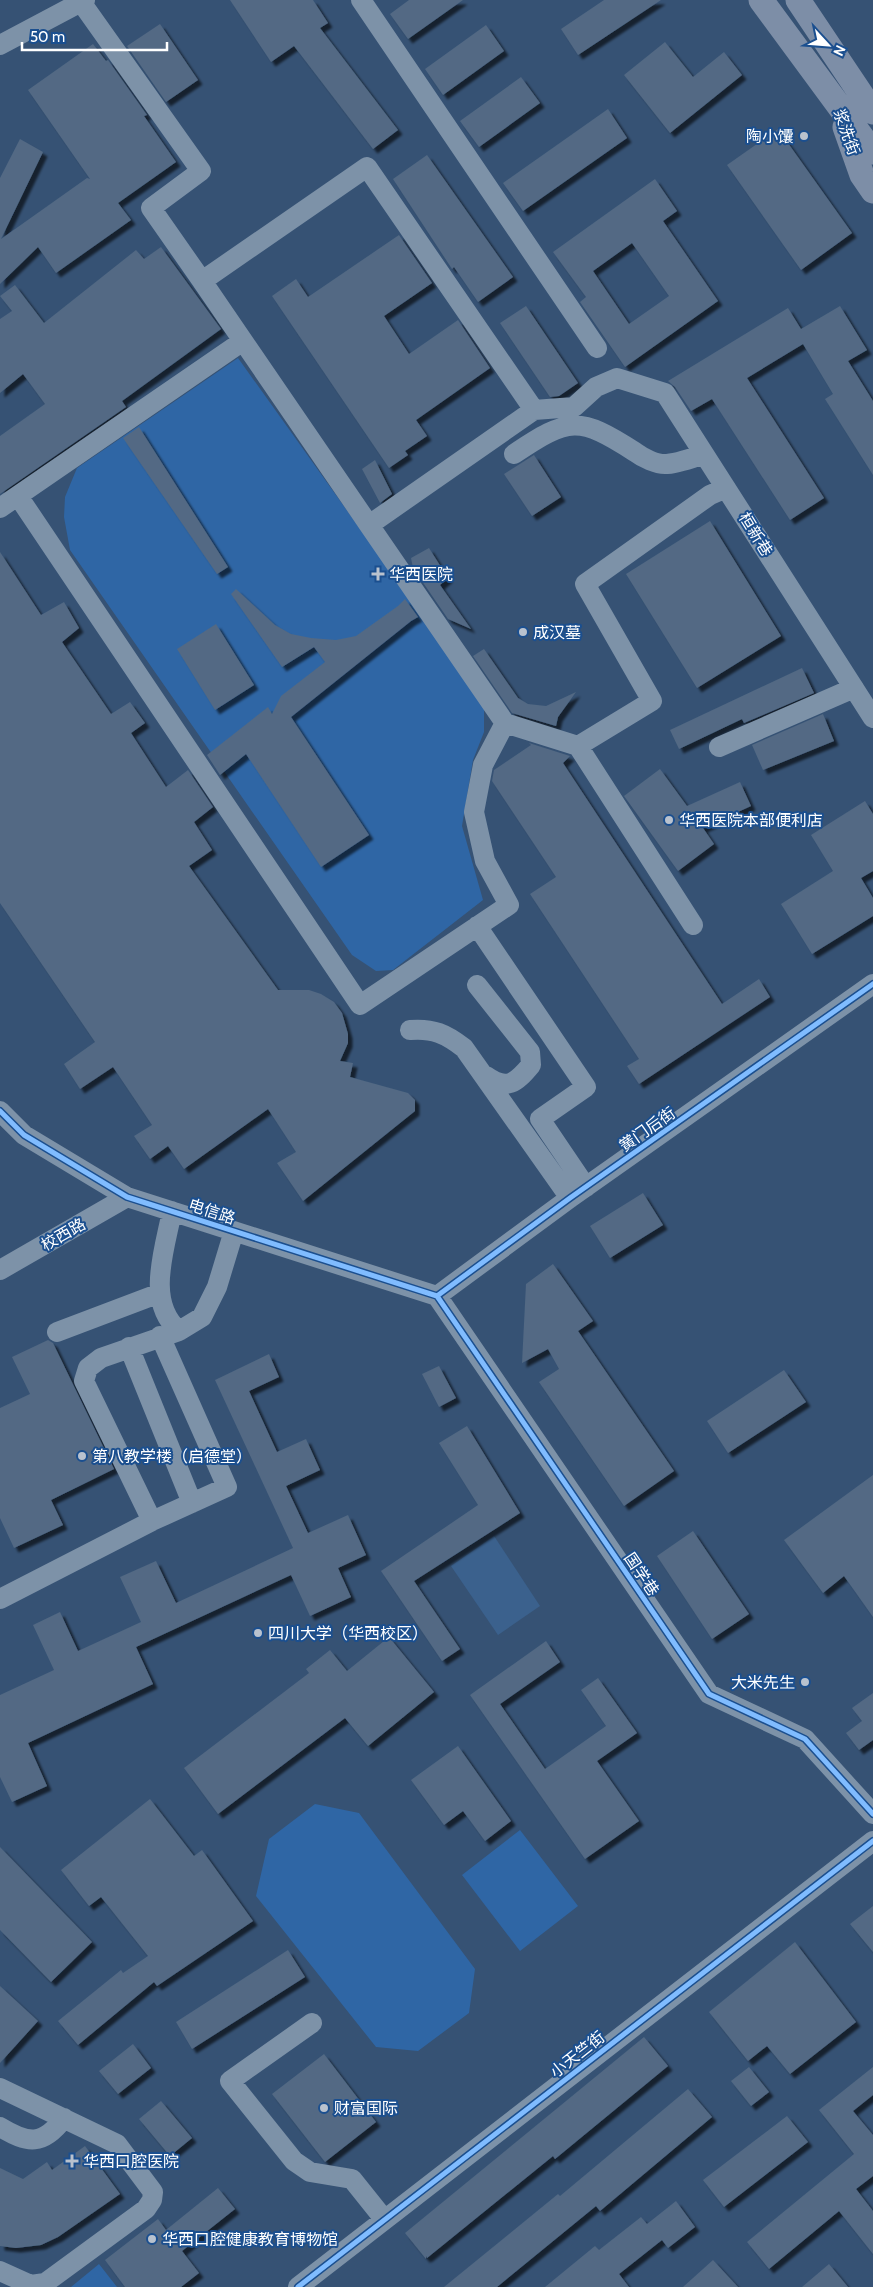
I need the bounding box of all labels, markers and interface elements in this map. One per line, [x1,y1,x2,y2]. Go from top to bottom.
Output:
scale bar [22,20,168,52]
north arrow [803,20,853,70]
text: 50 m [30,28,65,46]
text: N [829,42,850,59]
street label: 浆洗街 [829,106,864,158]
place label: 陶小馕 [746,127,794,146]
marker: 陶小馕 [798,130,810,142]
street label: 桓新巷 [735,509,776,560]
place label: 华西医院 [389,565,453,584]
marker: 华西医院 [371,567,385,581]
place label: 成汉墓 [533,623,581,642]
marker: 成汉墓 [517,626,529,638]
place label: 华西医院本部便利店 [679,811,823,830]
marker: 华西医院本部便利店 [663,814,675,826]
street label: 黉门后街 [616,1103,679,1156]
street label: 电信路 [186,1195,238,1228]
street label: 校西路 [38,1214,89,1255]
place label: 第八教学楼（启德堂） [92,1447,252,1466]
marker: 第八教学楼（启德堂） [76,1450,88,1462]
street label: 国学巷 [620,1549,663,1599]
place label: 四川大学（华西校区） [268,1624,428,1643]
marker: 四川大学（华西校区） [252,1627,264,1639]
place label: 大米先生 [731,1673,795,1692]
marker: 大米先生 [799,1676,811,1688]
street label: 小天竺街 [546,2027,608,2082]
place label: 财富国际 [334,2099,398,2118]
marker: 财富国际 [318,2102,330,2114]
place label: 华西口腔医院 [83,2152,179,2171]
marker: 华西口腔医院 [65,2154,79,2168]
place label: 华西口腔健康教育博物馆 [162,2230,338,2249]
marker: 华西口腔健康教育博物馆 [146,2233,158,2245]

